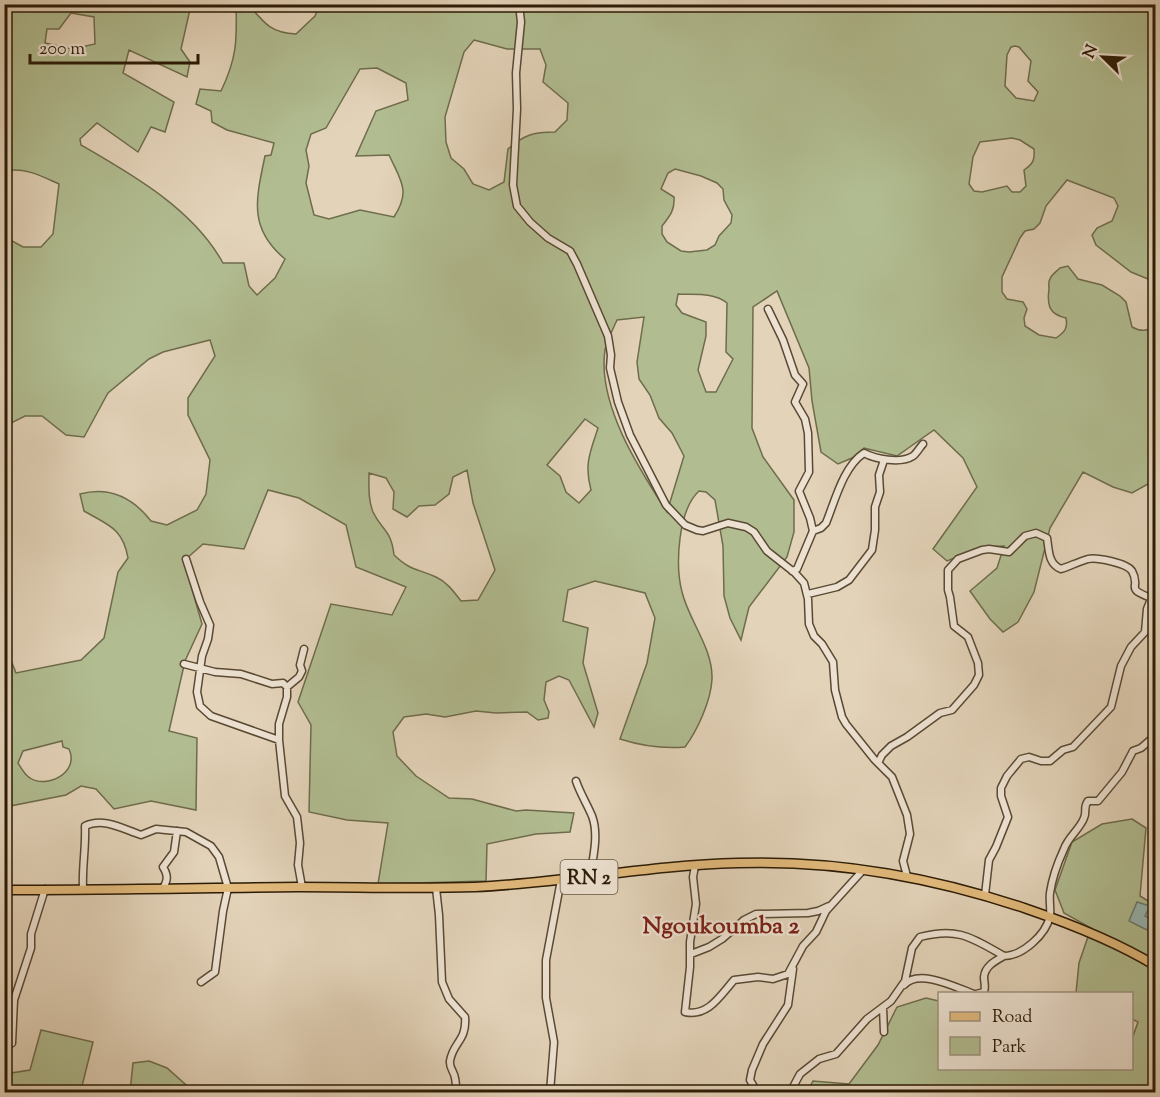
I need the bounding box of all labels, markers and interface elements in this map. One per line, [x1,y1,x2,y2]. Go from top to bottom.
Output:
scale bar [30,27,198,65]
north arrow [1073,27,1133,87]
text: 200 m [39,37,85,63]
text: N [1078,41,1105,62]
road number: RN 2 [560,860,618,894]
district label: Ngoukoumba 2 [642,910,800,944]
legend [938,992,1133,1070]
text: Road [992,1005,1032,1031]
text: Park [992,1035,1027,1061]

